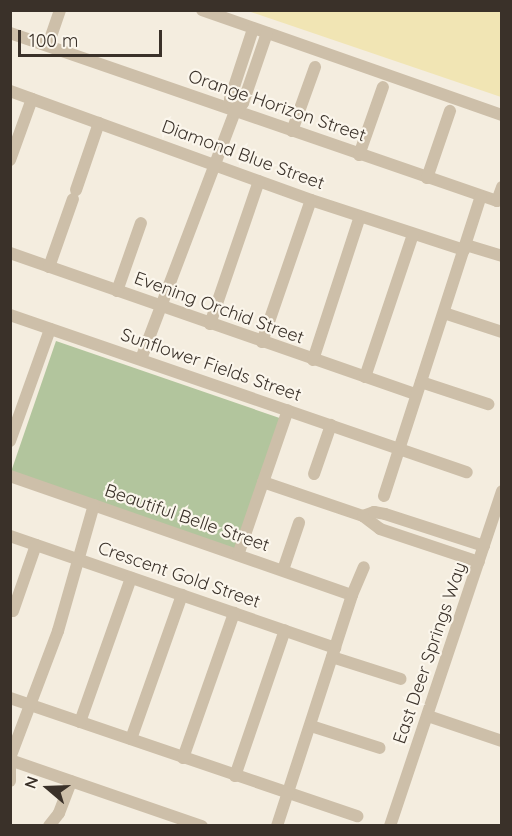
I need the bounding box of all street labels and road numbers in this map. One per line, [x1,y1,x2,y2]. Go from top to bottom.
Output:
street label: Orange Horizon Street [185,65,369,147]
street label: Diamond Blue Street [159,116,327,194]
street label: Evening Orchid Street [131,267,307,349]
street label: Sunflower Fields Street [118,324,304,406]
street label: Beautiful Belle Street [102,480,272,556]
street label: Crescent Gold Street [95,537,263,613]
street label: East Deer Springs Way [389,559,471,747]

